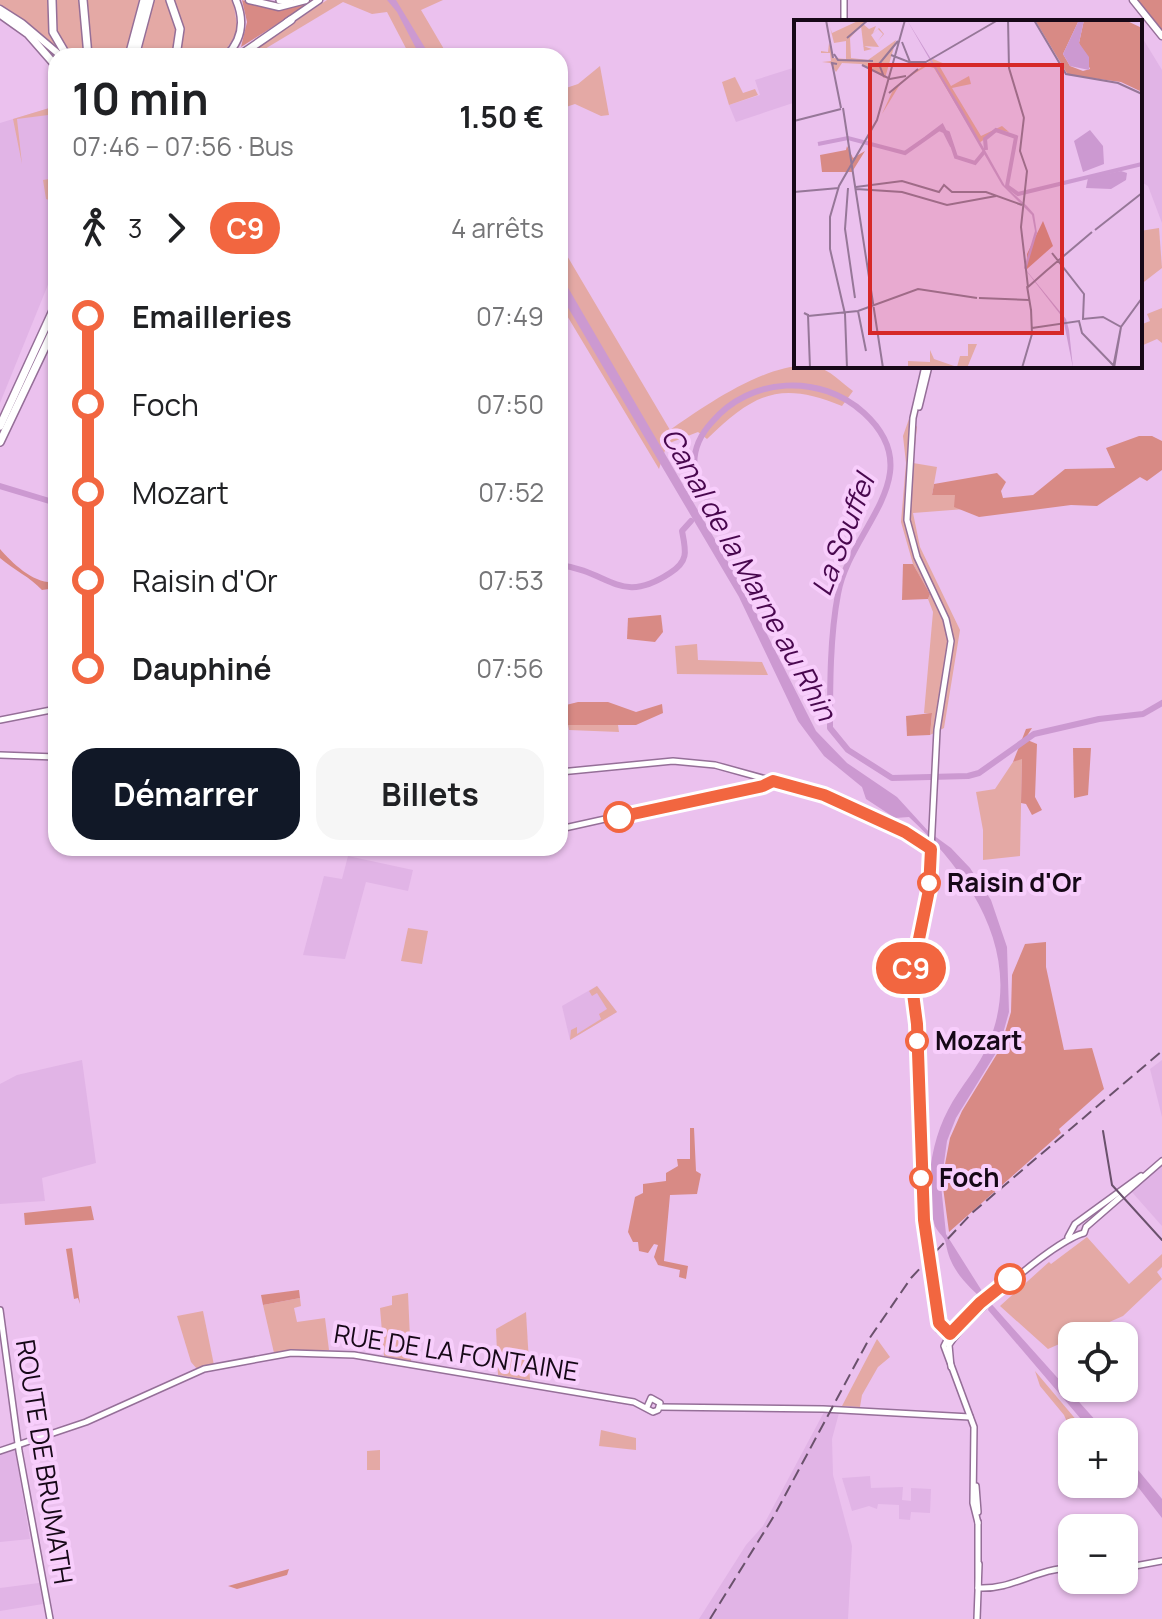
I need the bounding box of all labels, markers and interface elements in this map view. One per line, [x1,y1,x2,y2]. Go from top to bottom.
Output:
inset map [794,20,1142,368]
text: 10 min [72,68,208,128]
text: 1.50 € [459,96,544,137]
text: 07:46 – 07:56 · Bus [72,128,294,164]
icon: walk [72,206,116,250]
icon: forward [154,206,198,250]
text: C9 [226,209,264,247]
text: 3 [128,210,142,246]
text: 4 arrêts [451,210,544,246]
text: Emailleries [132,296,292,337]
text: 07:49 [476,298,544,334]
text: Foch [132,384,199,425]
text: 07:50 [476,386,544,422]
water label: Canal de la Marne au Rhin [653,420,847,728]
water label: La Souffel [802,465,884,601]
text: Mozart [132,472,229,513]
text: 07:52 [478,474,544,510]
text: Raisin d'Or [132,560,278,601]
text: 07:53 [478,562,544,598]
text: Dauphiné [132,648,272,689]
text: 07:56 [476,650,544,686]
button: Démarrer [72,748,300,840]
button: Billets [316,748,544,840]
unlabelled marker [604,802,634,832]
place label: Raisin d'Or [947,864,1082,900]
marker: Raisin d'Or [918,872,940,894]
line badge: C9 [875,942,947,994]
text: C9 [892,949,930,987]
place label: Mozart [935,1022,1022,1058]
marker: Mozart [906,1030,928,1052]
place label: Foch [939,1159,1000,1195]
marker: Foch [910,1167,932,1189]
unlabelled marker [995,1264,1025,1294]
street label: RUE DE LA FONTAINE [331,1315,581,1389]
map controls [1058,1322,1138,1594]
button: locate [1058,1322,1138,1402]
street label: ROUTE DE BRUMATH [8,1337,82,1587]
button: + [1058,1418,1138,1498]
button: − [1058,1514,1138,1594]

